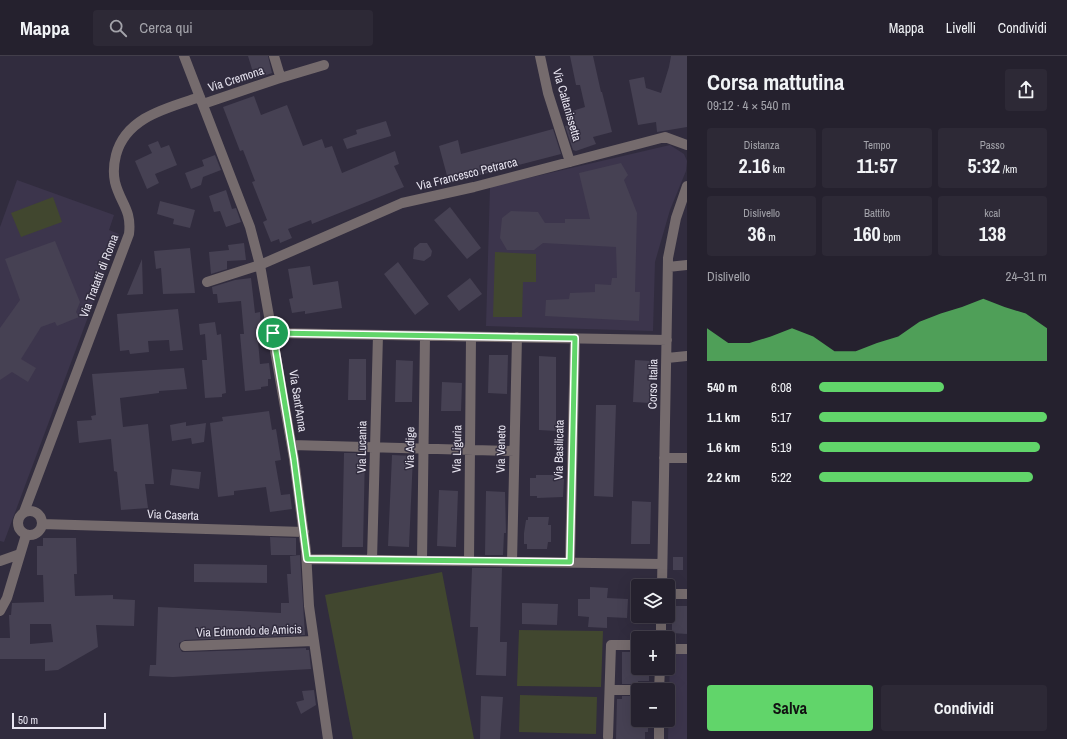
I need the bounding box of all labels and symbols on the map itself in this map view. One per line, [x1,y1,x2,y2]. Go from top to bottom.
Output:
street label: Via Cremona [206,62,266,96]
street label: Via Caltanissetta [549,67,585,144]
street label: Via Francesco Petrarca [415,154,520,194]
street label: Via Tratatti di Roma [76,232,122,320]
pin [256,316,290,350]
street label: Corso Italia [645,358,661,409]
street label: Via Sant'Anna [285,369,311,434]
street label: Via Basilicata [550,419,568,480]
street label: Via Lucania [354,420,370,473]
street label: Via Liguria [449,424,465,473]
street label: Via Veneto [493,425,509,473]
street label: Via Adige [402,427,418,469]
street label: Via Caserta [147,506,200,524]
street label: Via Edmondo de Amicis [196,621,302,641]
scale bar [12,711,106,730]

